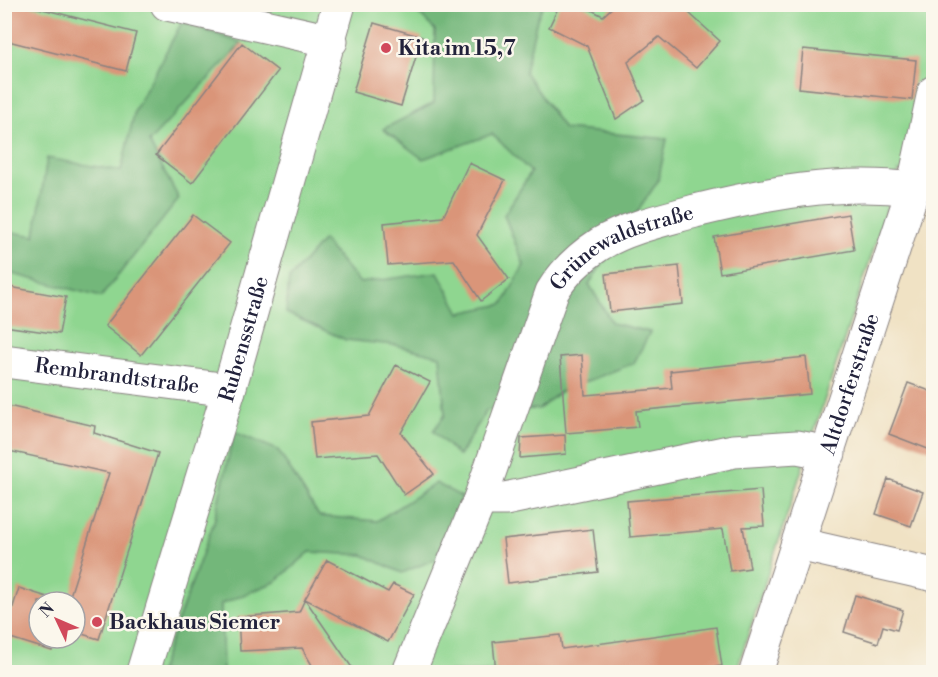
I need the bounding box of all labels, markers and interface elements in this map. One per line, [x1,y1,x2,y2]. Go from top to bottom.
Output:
place label: Kita im 15,7 [398,36,516,62]
marker: Kita im 15,7 [379,41,393,55]
street label: Grünewaldstraße [545,200,697,296]
street label: Rubensstraße [214,273,275,405]
street label: Altdorferstraße [815,310,886,459]
street label: Rembrandtstraße [33,353,201,400]
north arrow [27,590,87,650]
text: N [35,599,59,622]
place label: Backhaus Siemer [109,610,280,636]
marker: Backhaus Siemer [90,615,104,629]

